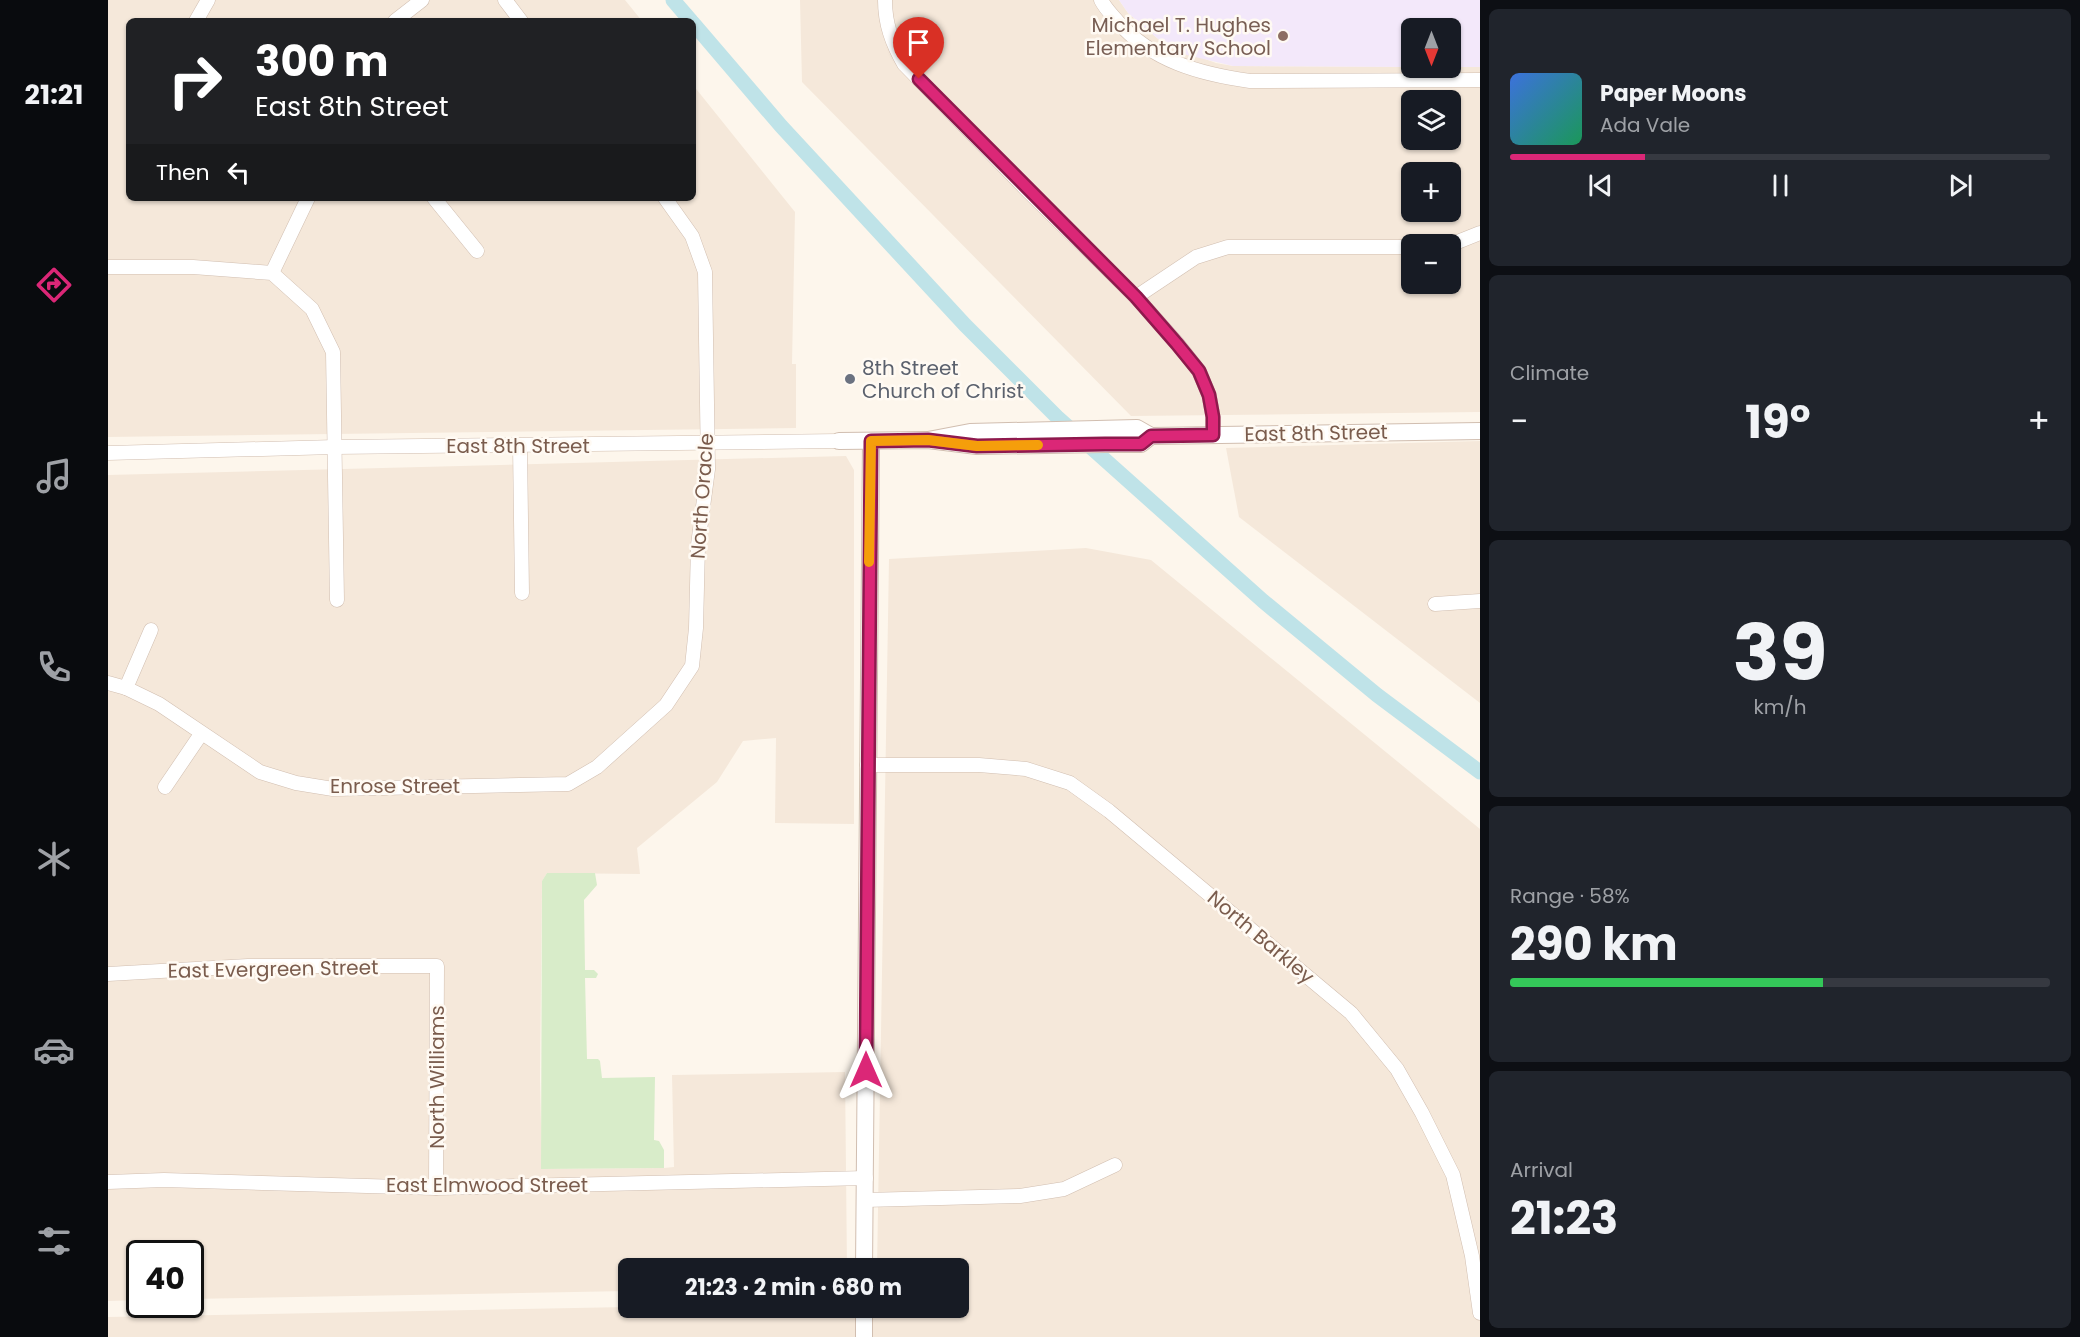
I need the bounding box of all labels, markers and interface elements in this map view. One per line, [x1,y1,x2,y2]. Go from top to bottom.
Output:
place label: Michael T. Hughes Elementary School [1086,11,1271,62]
pin [893,17,944,79]
north arrow [1401,18,1461,78]
map controls [1401,18,1461,294]
icon: arrive [902,26,935,59]
marker: Michael T. Hughes Elementary School [1276,29,1290,43]
text: 300 m [255,32,389,91]
icon: right [156,42,234,120]
text: 21:21 [25,76,83,113]
text: Paper Moons [1600,78,1747,109]
text: East 8th Street [255,88,449,125]
button: layers [1401,90,1461,150]
text: Ada Vale [1600,111,1690,139]
icon: left [222,156,255,189]
text: Then [156,157,210,188]
button: + [1401,162,1461,222]
icon: previous [1584,169,1617,202]
icon: pause [1764,169,1797,202]
icon: next [1944,169,1977,202]
button: − [1401,234,1461,294]
icon: directions [33,264,75,306]
place label: 8th Street Church of Christ [862,354,1024,405]
text: Climate [1510,359,1589,387]
marker: 8th Street Church of Christ [843,372,857,386]
text: 19° [1745,391,1811,454]
text: − [1510,398,1528,445]
text: + [2027,398,2050,445]
street label: East 8th Street [1244,418,1388,448]
street label: East 8th Street [446,432,590,460]
street label: North Oracle [684,432,720,560]
icon: music [33,455,75,497]
text: 39 [1732,598,1828,707]
icon: phone [33,646,75,688]
text: km/h [1753,693,1807,721]
street label: Enrose Street [330,772,460,800]
icon: climate [33,838,75,880]
text: Range · 58% [1510,882,1630,910]
street label: North Barkley [1201,884,1321,990]
text: 290 km [1510,913,1678,976]
street label: East Evergreen Street [167,953,379,985]
street label: North Williams [423,1005,451,1149]
icon: car [33,1029,75,1071]
position arrow [834,1038,898,1102]
text: Arrival [1510,1156,1573,1184]
street label: East Elmwood Street [386,1171,588,1199]
text: 21:23 [1510,1187,1618,1250]
icon: filters [33,1220,75,1262]
speed limit sign: 40 [126,1240,204,1318]
text: 21:23 · 2 min · 680 m [685,1272,902,1303]

